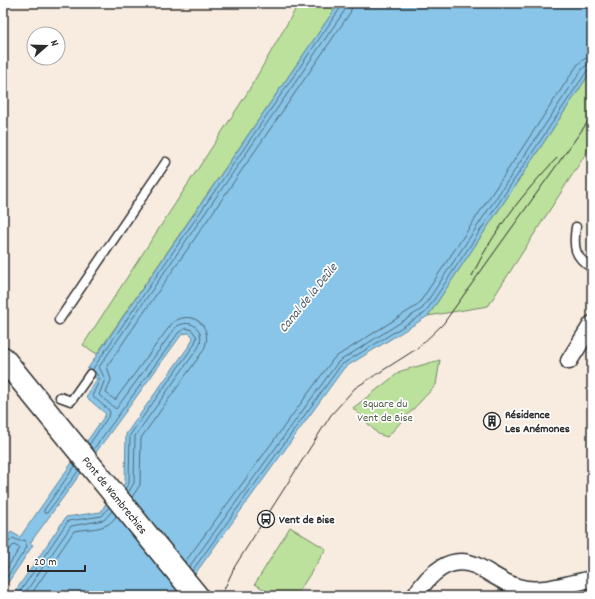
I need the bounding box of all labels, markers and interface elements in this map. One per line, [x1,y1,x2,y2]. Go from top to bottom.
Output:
north arrow [26,26,66,66]
text: N [45,38,62,49]
water label: Canal de la Deûle [275,259,344,337]
park label: Square du Vent de Bise [357,396,413,427]
place label: Résidence Les Anémones [505,407,570,438]
building icon: Résidence Les Anémones [482,411,502,431]
street label: Pont de Wambrechies [77,453,151,538]
bus stop icon: Vent de Bise [256,509,276,529]
place label: Vent de Bise [279,512,335,529]
scale bar [28,547,85,573]
text: 20 m [34,554,57,571]

